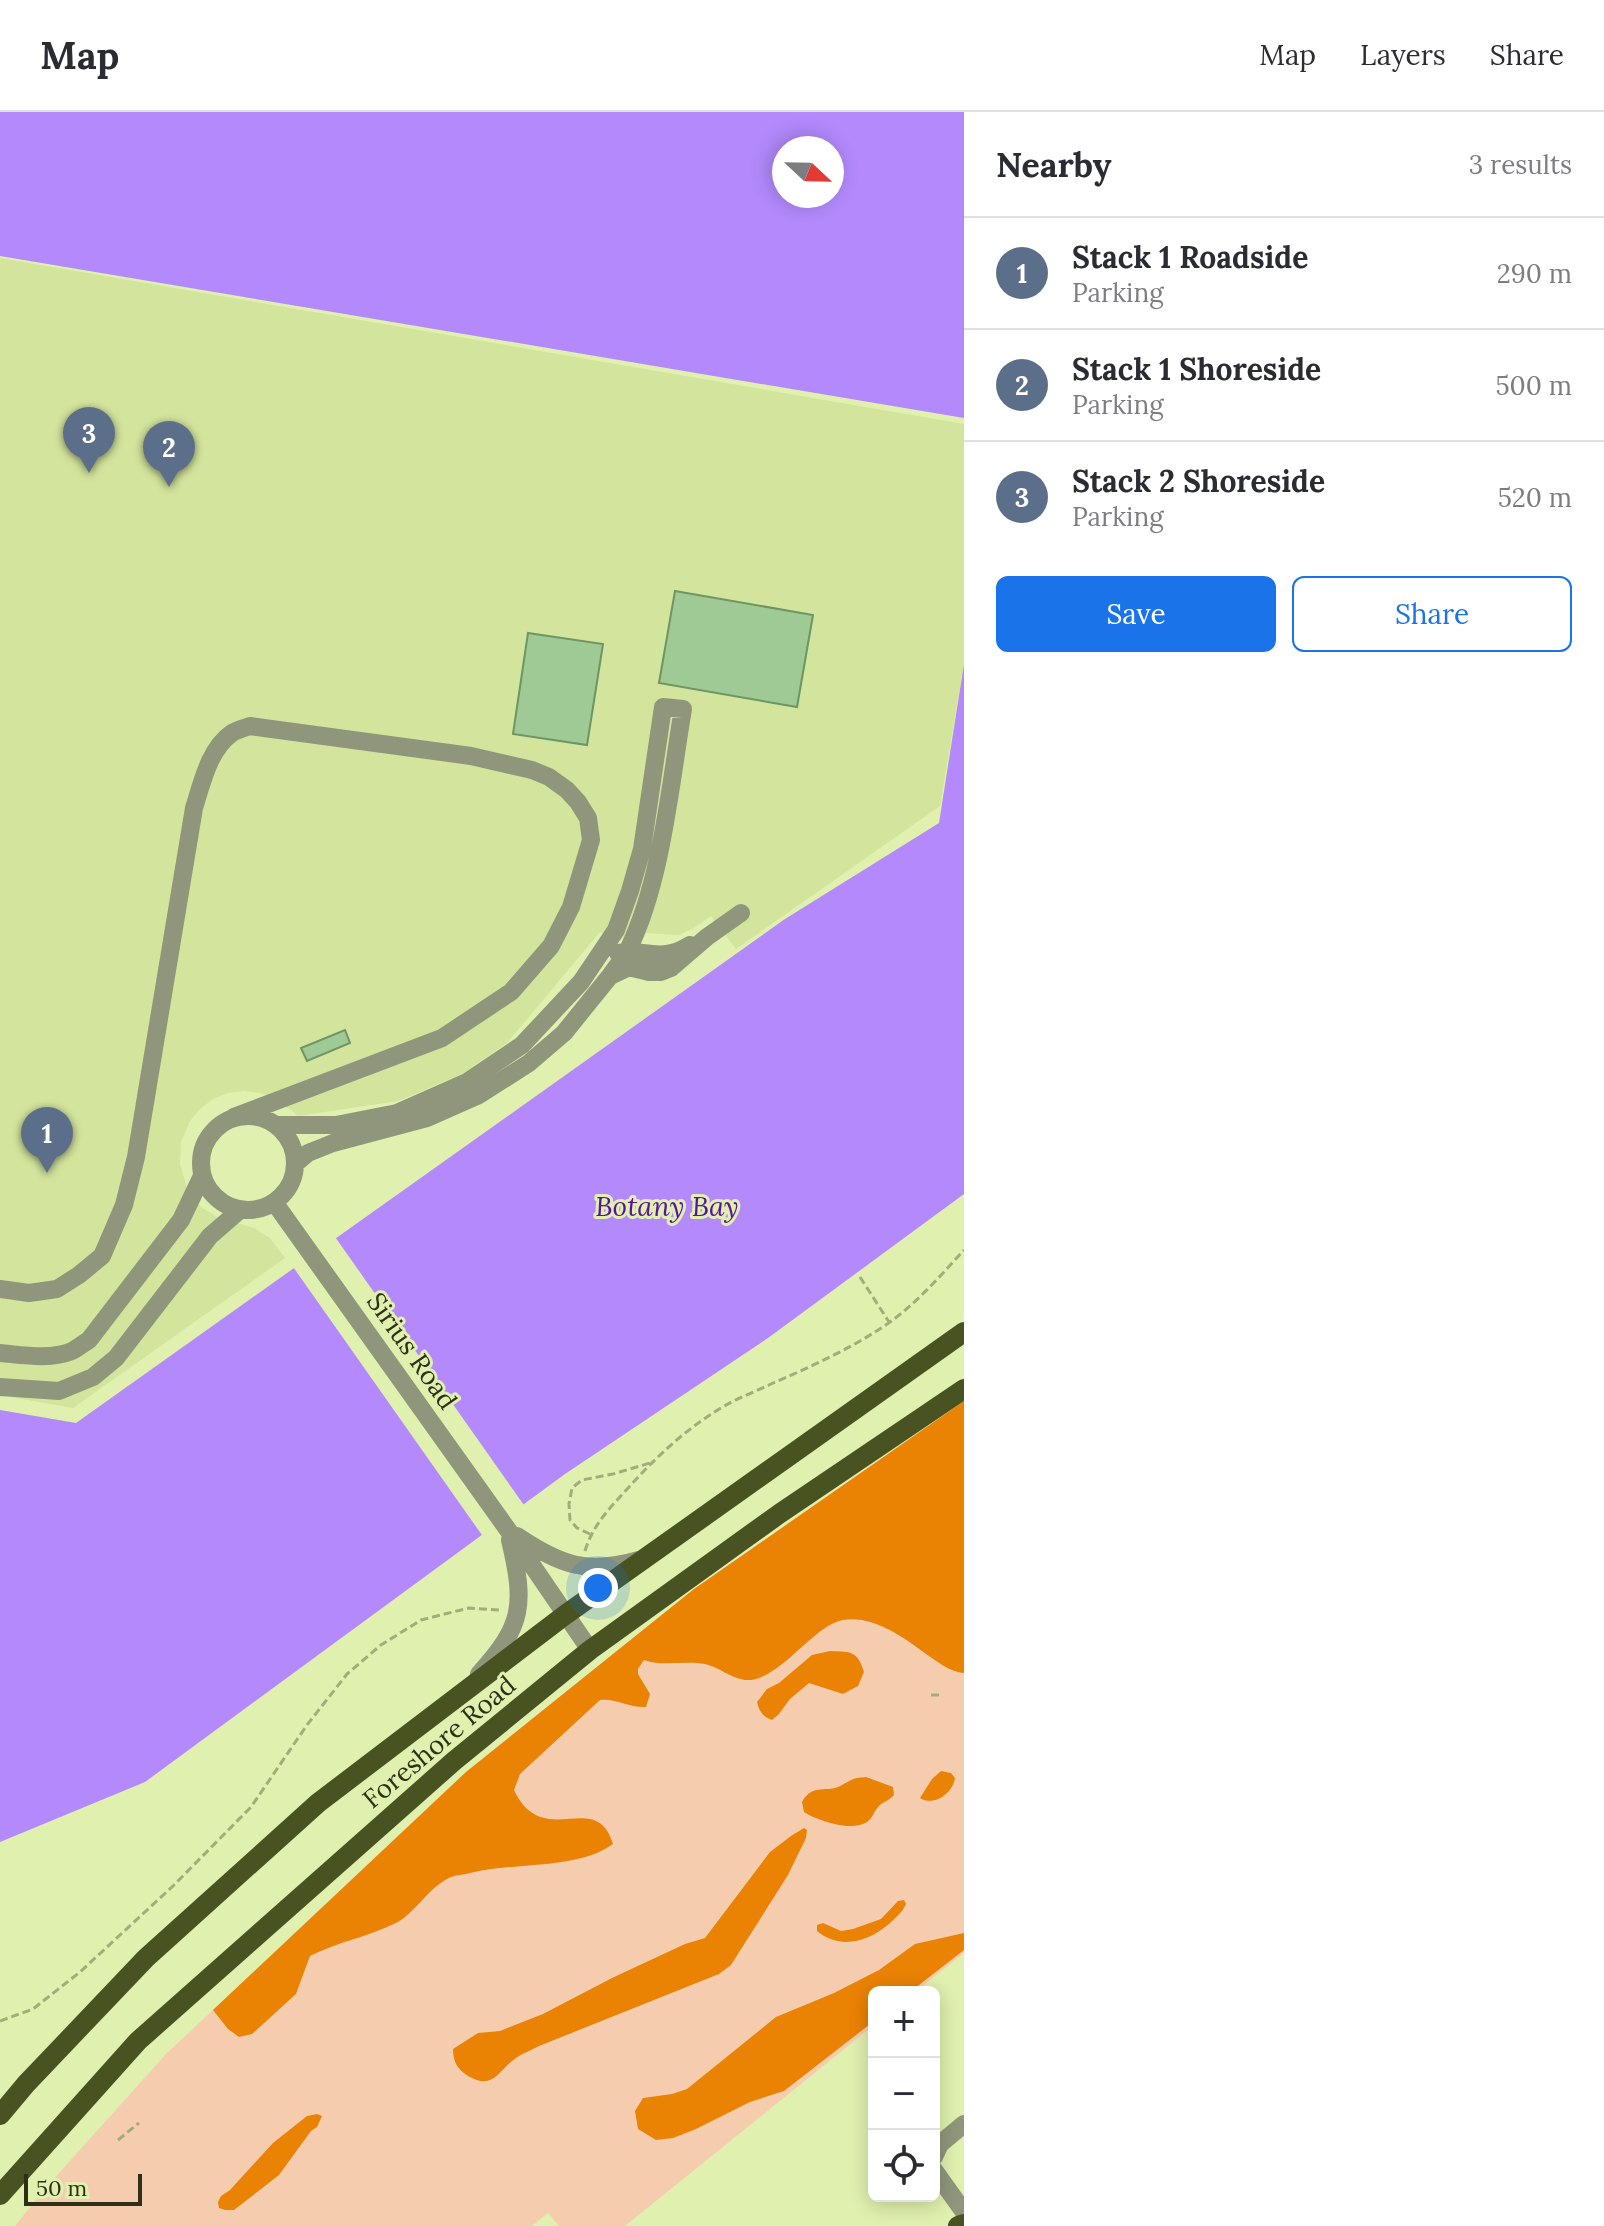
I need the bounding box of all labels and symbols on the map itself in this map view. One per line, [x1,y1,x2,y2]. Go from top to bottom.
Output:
north arrow [772,136,844,208]
pin: 3 [63,407,115,473]
pin: 2 [143,421,195,487]
pin: 1 [21,1107,73,1173]
water label: Botany Bay [595,1188,739,1224]
street label: Sirius Road [360,1286,465,1416]
your location [578,1568,618,1608]
street label: Foreshore Road [356,1668,522,1815]
scale bar [24,2170,142,2206]

